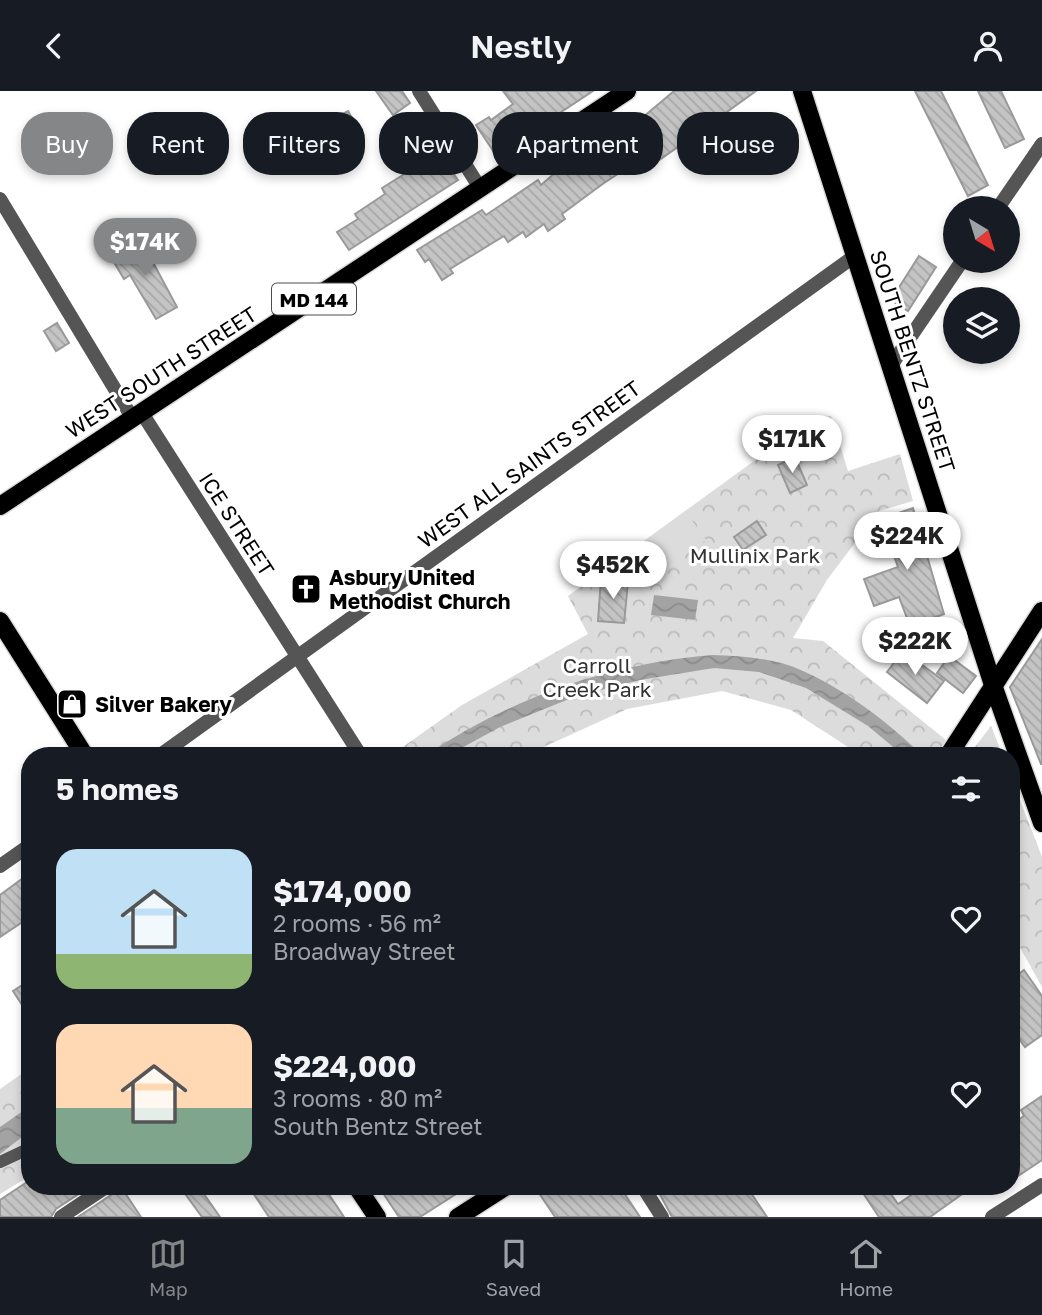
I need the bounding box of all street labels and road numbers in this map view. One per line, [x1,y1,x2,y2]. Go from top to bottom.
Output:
street label: SOUTH BENTZ STREET [865,247,961,475]
road number: MD 144 [272,283,356,315]
street label: WEST SOUTH STREET [61,301,261,443]
street label: WEST ALL SAINTS STREET [413,375,645,553]
street label: ICE STREET [194,467,280,581]

